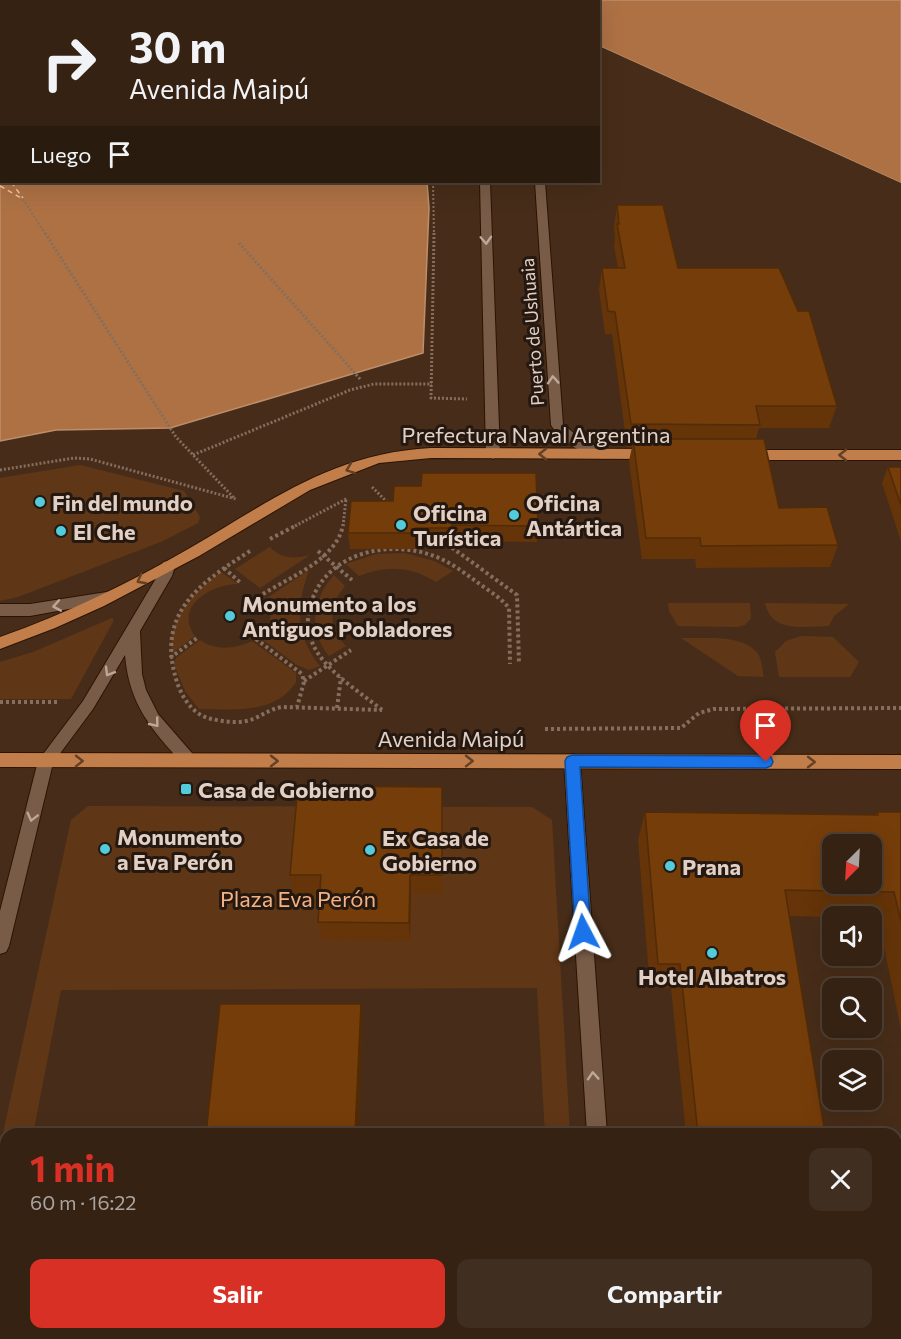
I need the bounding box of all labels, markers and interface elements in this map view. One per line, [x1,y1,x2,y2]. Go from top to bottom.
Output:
text: 30 m [129,20,226,72]
icon: right [30,24,108,102]
text: Avenida Maipú [129,72,309,105]
icon: arrive [103,138,136,171]
text: Luego [30,141,91,168]
one-way arrow [480,235,493,244]
street label: Puerto de Ushuaia [516,257,548,407]
one-way arrow [546,376,559,385]
street label: Prefectura Naval Argentina [402,421,670,448]
one-way arrow [538,448,547,460]
one-way arrow [838,449,847,461]
one-way arrow [345,461,356,474]
place label: Fin del mundo [52,489,193,516]
place label: Oficina Antártica [526,489,622,541]
marker: Fin del mundo [33,495,47,509]
place label: Oficina Turística [413,499,501,551]
marker: Oficina Antártica [507,508,521,522]
place label: El Che [73,518,136,545]
marker: Oficina Turística [394,518,408,532]
marker: El Che [54,524,68,538]
one-way arrow [137,573,147,584]
place label: Monumento a los Antiguos Pobladores [242,590,452,642]
one-way arrow [52,599,62,612]
marker: Monumento a los Antiguos Pobladores [223,609,237,623]
one-way arrow [104,666,116,676]
pin [740,700,791,762]
icon: arrive [749,709,782,742]
one-way arrow [148,716,159,727]
street label: Avenida Maipú [378,725,524,752]
one-way arrow [75,755,84,767]
one-way arrow [270,755,279,767]
one-way arrow [465,755,474,767]
one-way arrow [807,756,816,768]
place label: Casa de Gobierno [198,776,374,803]
marker: Casa de Gobierno [179,782,193,796]
one-way arrow [27,812,40,822]
place label: Monumento a Eva Perón [117,823,242,875]
place label: Ex Casa de Gobierno [382,824,489,876]
north arrow [822,834,882,894]
map controls [822,834,882,1110]
marker: Monumento a Eva Perón [98,842,112,856]
marker: Ex Casa de Gobierno [363,843,377,857]
place label: Prana [682,853,741,880]
marker: Prana [663,859,677,873]
park label: Plaza Eva Perón [220,885,376,912]
position arrow [551,900,615,964]
button: sound [822,906,882,966]
marker: Hotel Albatros [705,946,719,960]
place label: Hotel Albatros [638,963,786,990]
button: search [822,978,882,1038]
button: layers [822,1050,882,1110]
one-way arrow [587,1071,600,1080]
text: 1 min [30,1145,115,1189]
button: close [809,1148,872,1211]
text: 60 m · 16:22 [30,1190,136,1214]
button: Salir [30,1259,445,1328]
button: Compartir [457,1259,872,1328]

